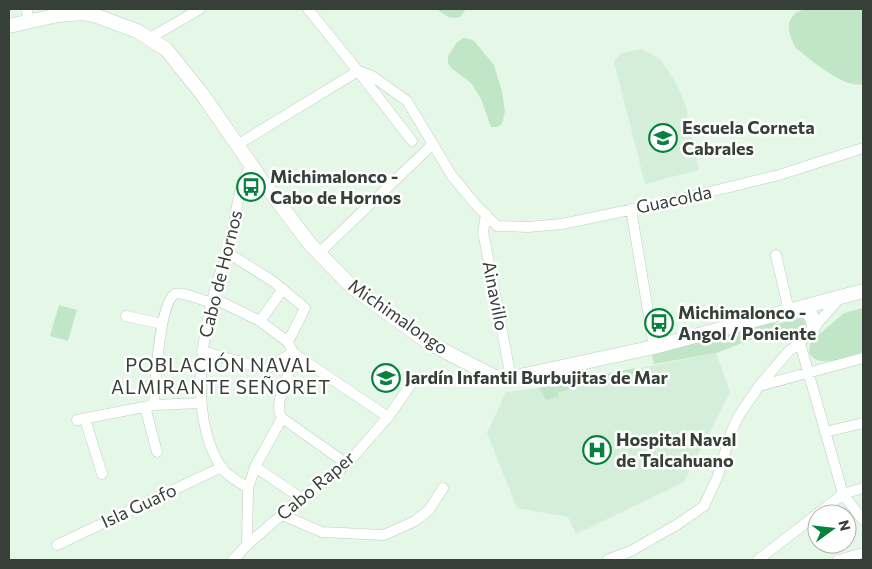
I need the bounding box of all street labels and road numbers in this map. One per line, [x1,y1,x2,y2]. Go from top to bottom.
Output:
street label: Guacolda [634,180,714,218]
street label: Cabo de Hornos [194,208,246,340]
street label: Ainavillo [478,259,513,332]
street label: Michimalongo [344,274,453,359]
street label: Cabo Raper [272,446,359,524]
street label: Isla Guafo [97,478,180,532]

